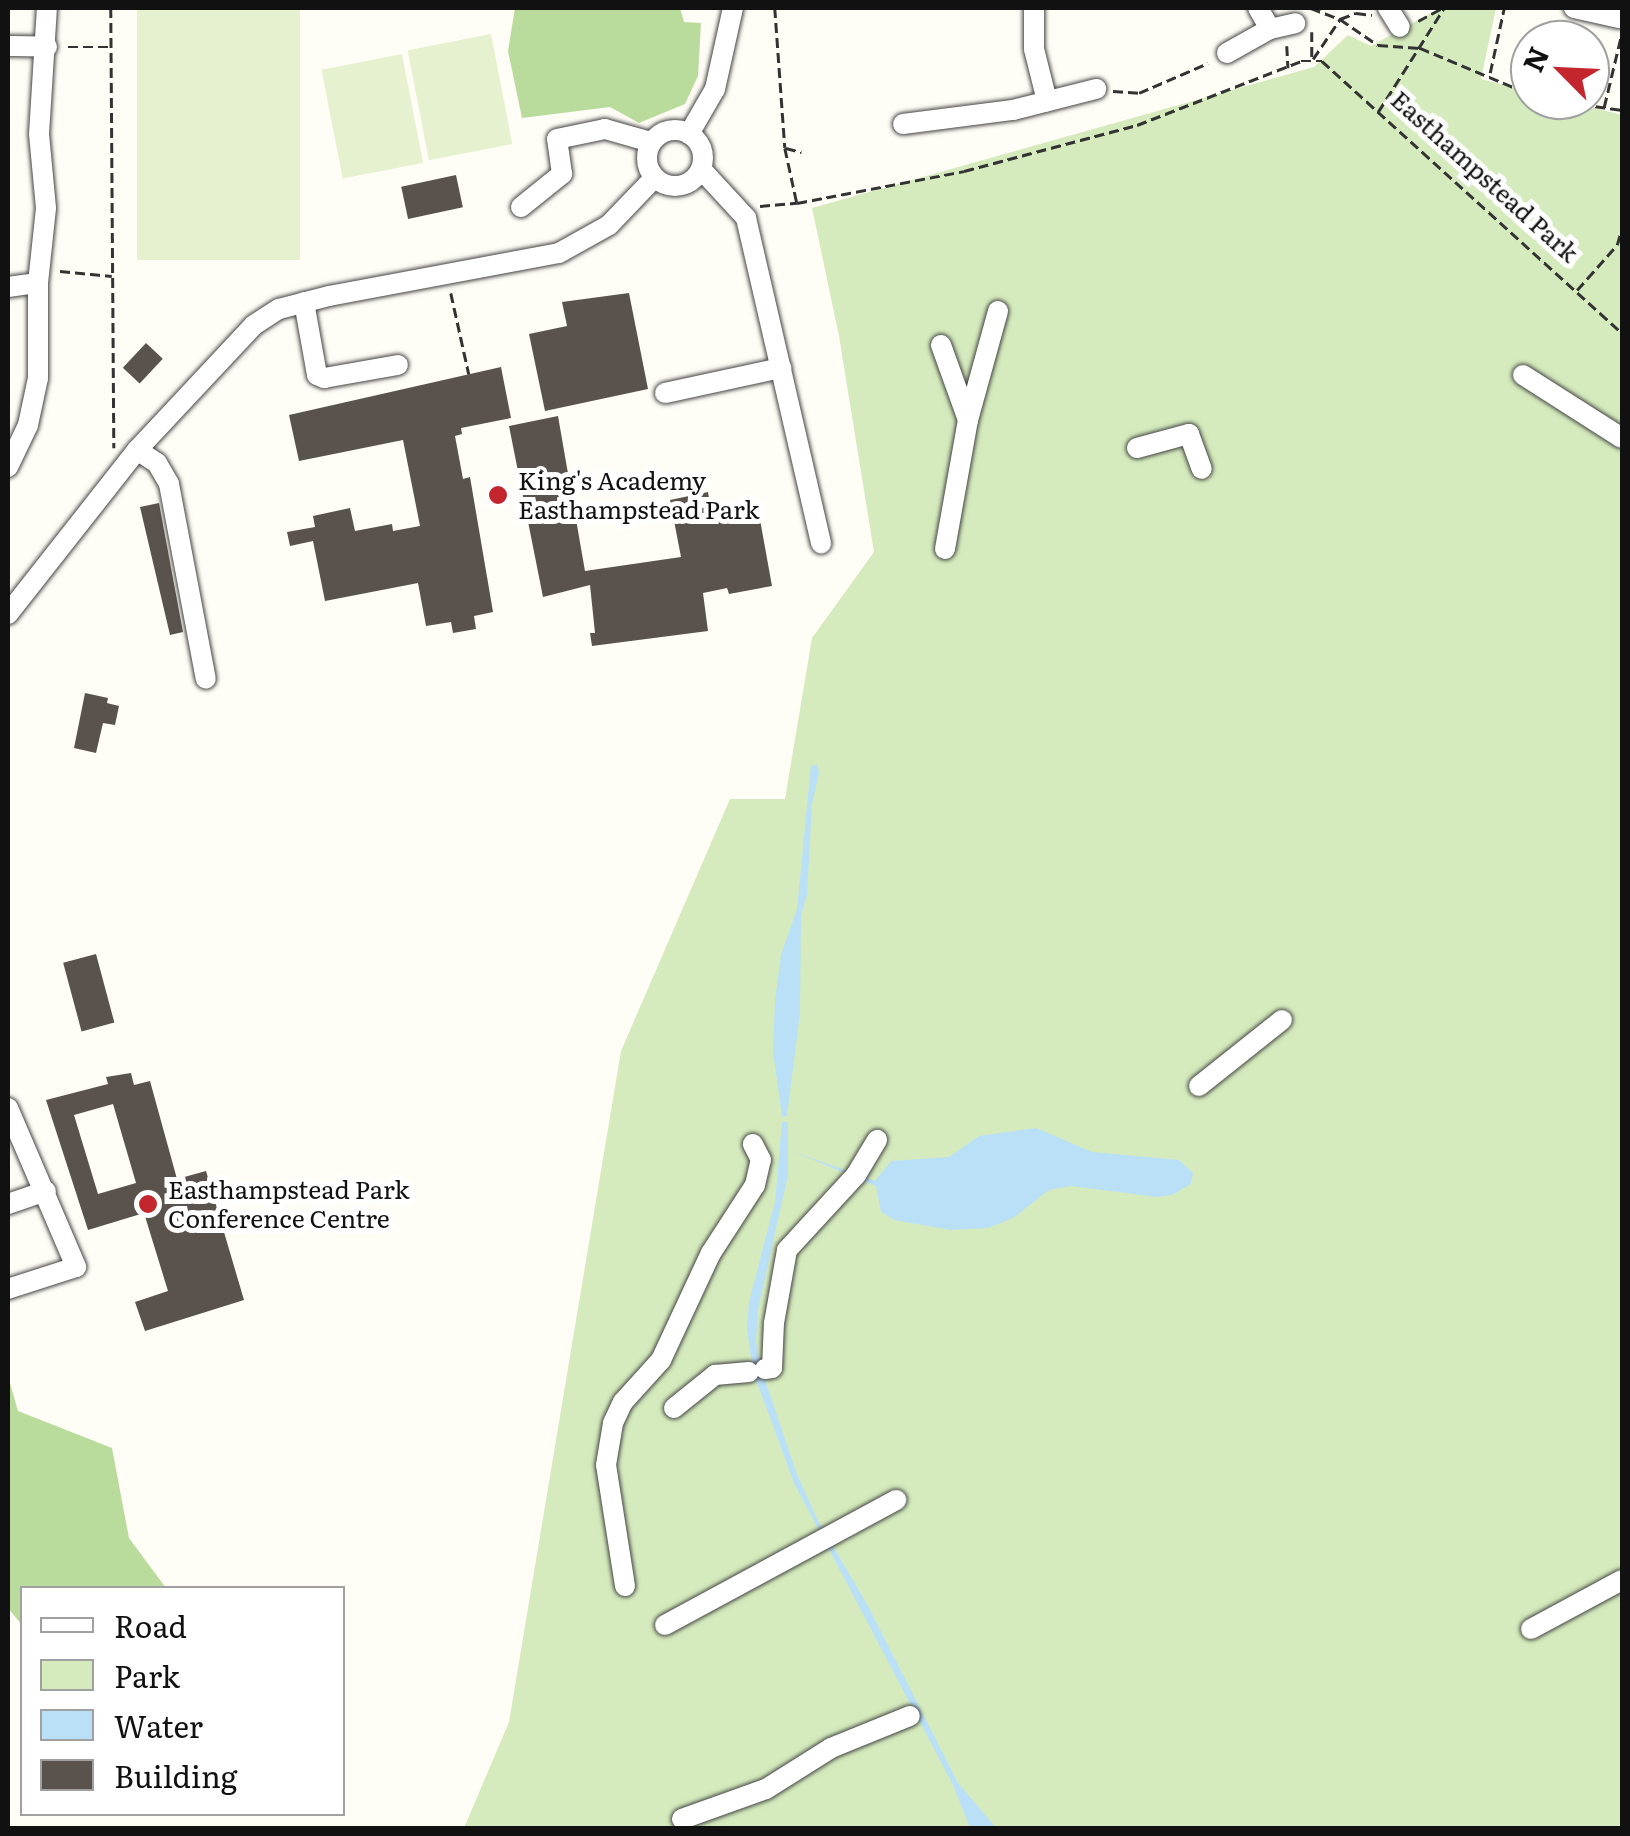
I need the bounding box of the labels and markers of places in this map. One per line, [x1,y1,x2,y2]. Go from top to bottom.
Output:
place label: King's Academy Easthampstead Park [518,466,760,525]
marker: King's Academy Easthampstead Park [487,484,509,506]
place label: Easthampstead Park Conference Centre [168,1175,410,1234]
marker: Easthampstead Park Conference Centre [137,1193,159,1215]

